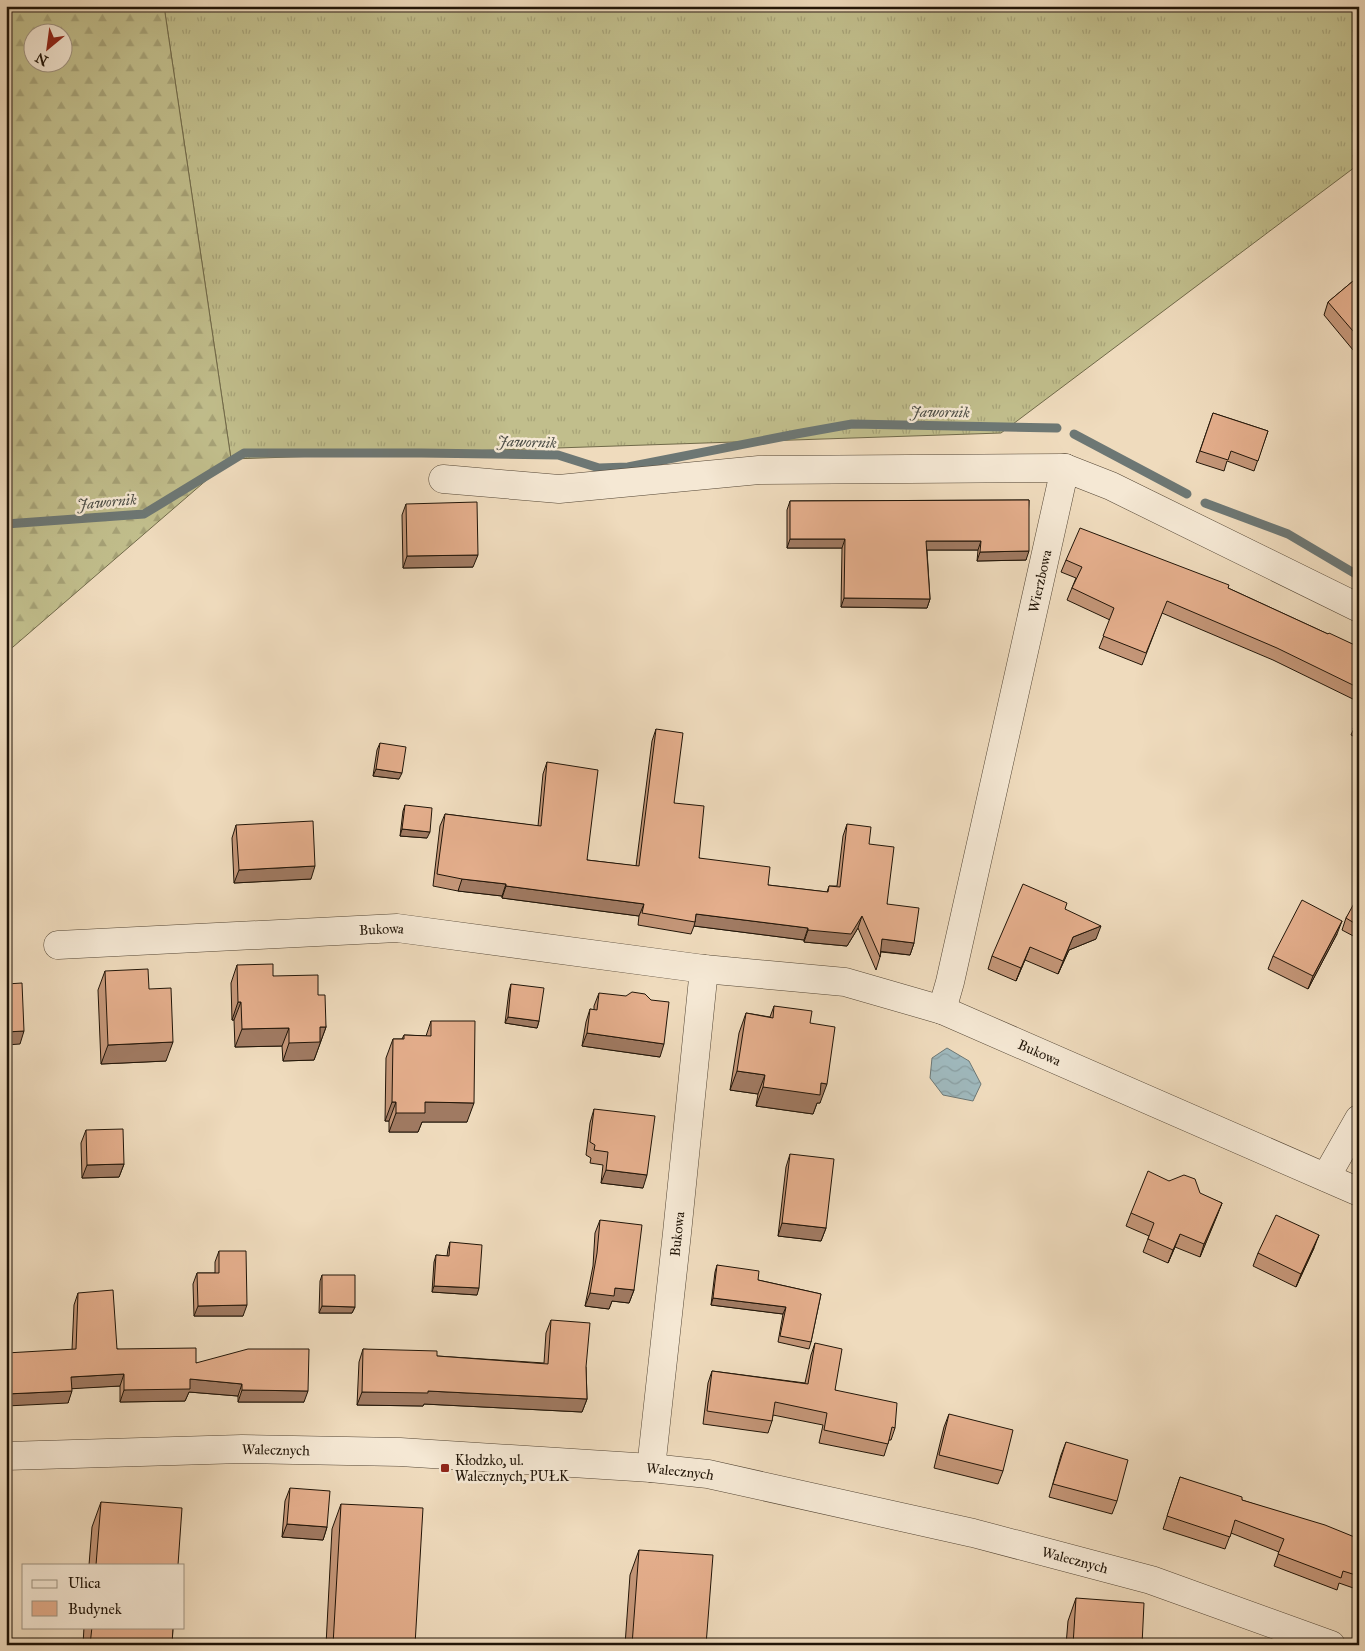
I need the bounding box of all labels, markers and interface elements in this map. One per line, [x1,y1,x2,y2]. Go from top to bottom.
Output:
north arrow [22,22,72,72]
text: N [33,49,51,69]
water label: Jawornik [909,402,970,422]
water label: Jawornik [496,432,557,452]
water label: Jawornik [76,490,138,514]
street label: Wierzbowa [1025,548,1055,614]
street label: Bukowa [359,920,405,939]
street label: Bukowa [1015,1036,1064,1070]
street label: Bukowa [667,1211,688,1257]
street label: Walecznych [242,1441,310,1459]
place label: Kłodzko, ul. Walecznych, PUŁK [455,1452,570,1485]
street label: Walecznych [645,1460,716,1484]
marker: Kłodzko, ul. Walecznych, PUŁK [439,1462,451,1474]
street label: Walecznych [1040,1544,1110,1577]
legend [22,1564,185,1628]
text: Ulica [68,1574,101,1592]
text: Budynek [68,1600,122,1618]

